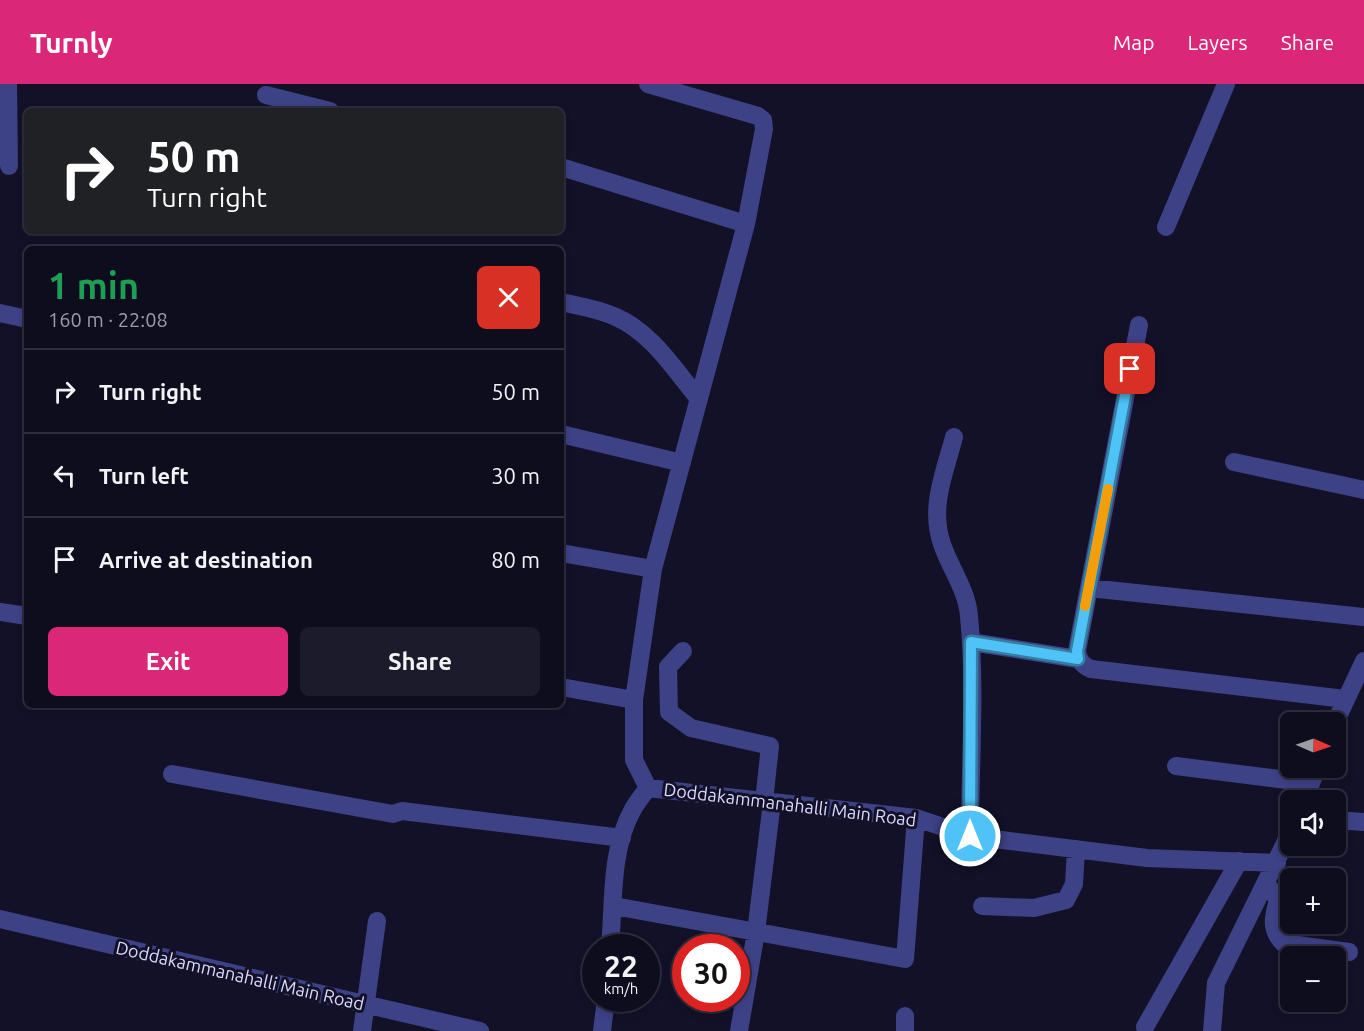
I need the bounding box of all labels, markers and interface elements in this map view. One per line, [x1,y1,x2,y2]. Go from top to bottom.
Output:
text: Turnly [30,27,113,58]
text: Map [1113,30,1154,54]
text: Layers [1187,30,1248,54]
text: Share [1281,30,1334,54]
icon: right [48,132,126,210]
text: 50 m [147,133,241,180]
text: Turn right [147,182,267,212]
text: 1 min [48,265,139,306]
button: close [477,266,540,329]
text: 160 m · 22:08 [48,308,168,331]
pin [1104,343,1155,394]
icon: arrive [1113,352,1146,385]
icon: right [48,375,81,408]
text: Turn right [99,379,201,404]
text: 50 m [491,379,540,404]
icon: left [48,459,81,492]
text: Turn left [99,463,189,488]
text: 30 m [491,463,540,488]
icon: arrive [48,543,81,576]
text: Arrive at destination [99,547,313,572]
text: 80 m [491,547,540,572]
button: Exit [48,627,288,696]
button: Share [300,627,540,696]
north arrow [1280,712,1346,778]
map controls [1280,712,1346,1012]
street label: Doddakammanahalli Main Road [663,779,918,829]
button: sound [1280,790,1346,856]
position arrow [938,804,1002,868]
button: + [1280,868,1346,934]
speed limit sign: 30 [672,934,750,1012]
street label: Doddakammanahalli Main Road [114,937,366,1013]
button: − [1280,946,1346,1012]
text: 22 [604,949,638,983]
text: km/h [604,980,638,997]

